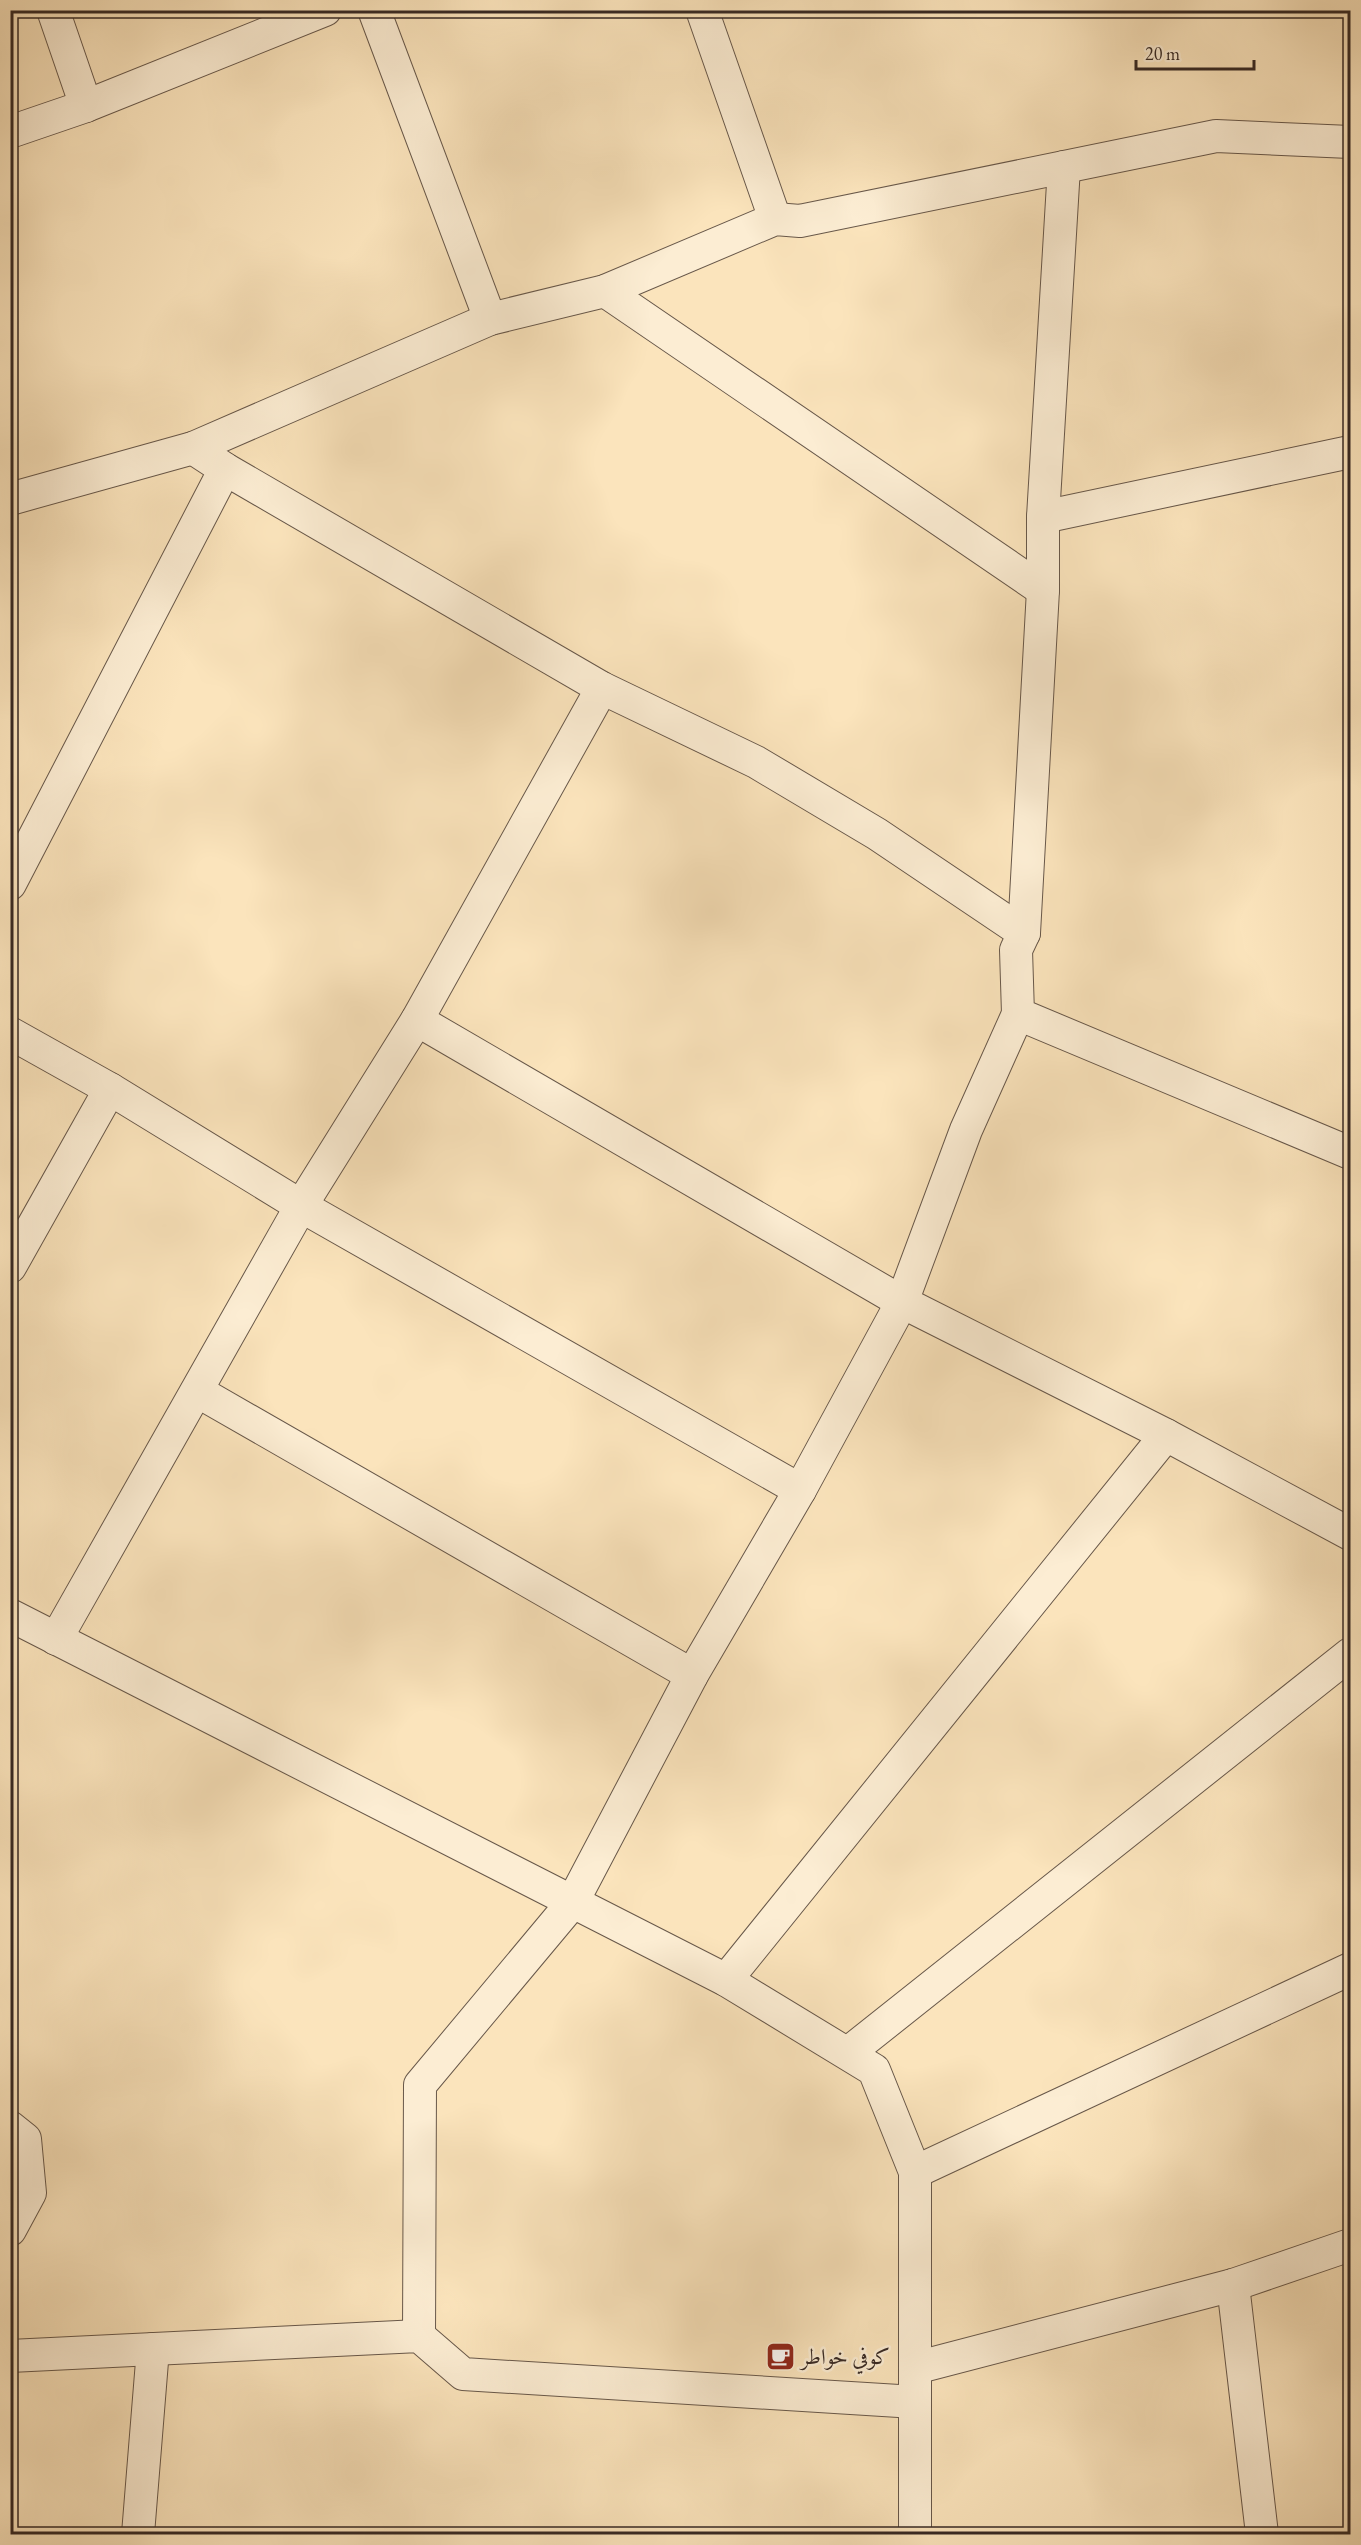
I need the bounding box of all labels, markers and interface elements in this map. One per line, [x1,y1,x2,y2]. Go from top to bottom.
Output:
scale bar [1136,33,1254,71]
text: 20 m [1145,42,1180,65]
cafe icon: كوفي خواطر [764,2340,796,2372]
place label: كوفي خواطر [799,2342,890,2375]

